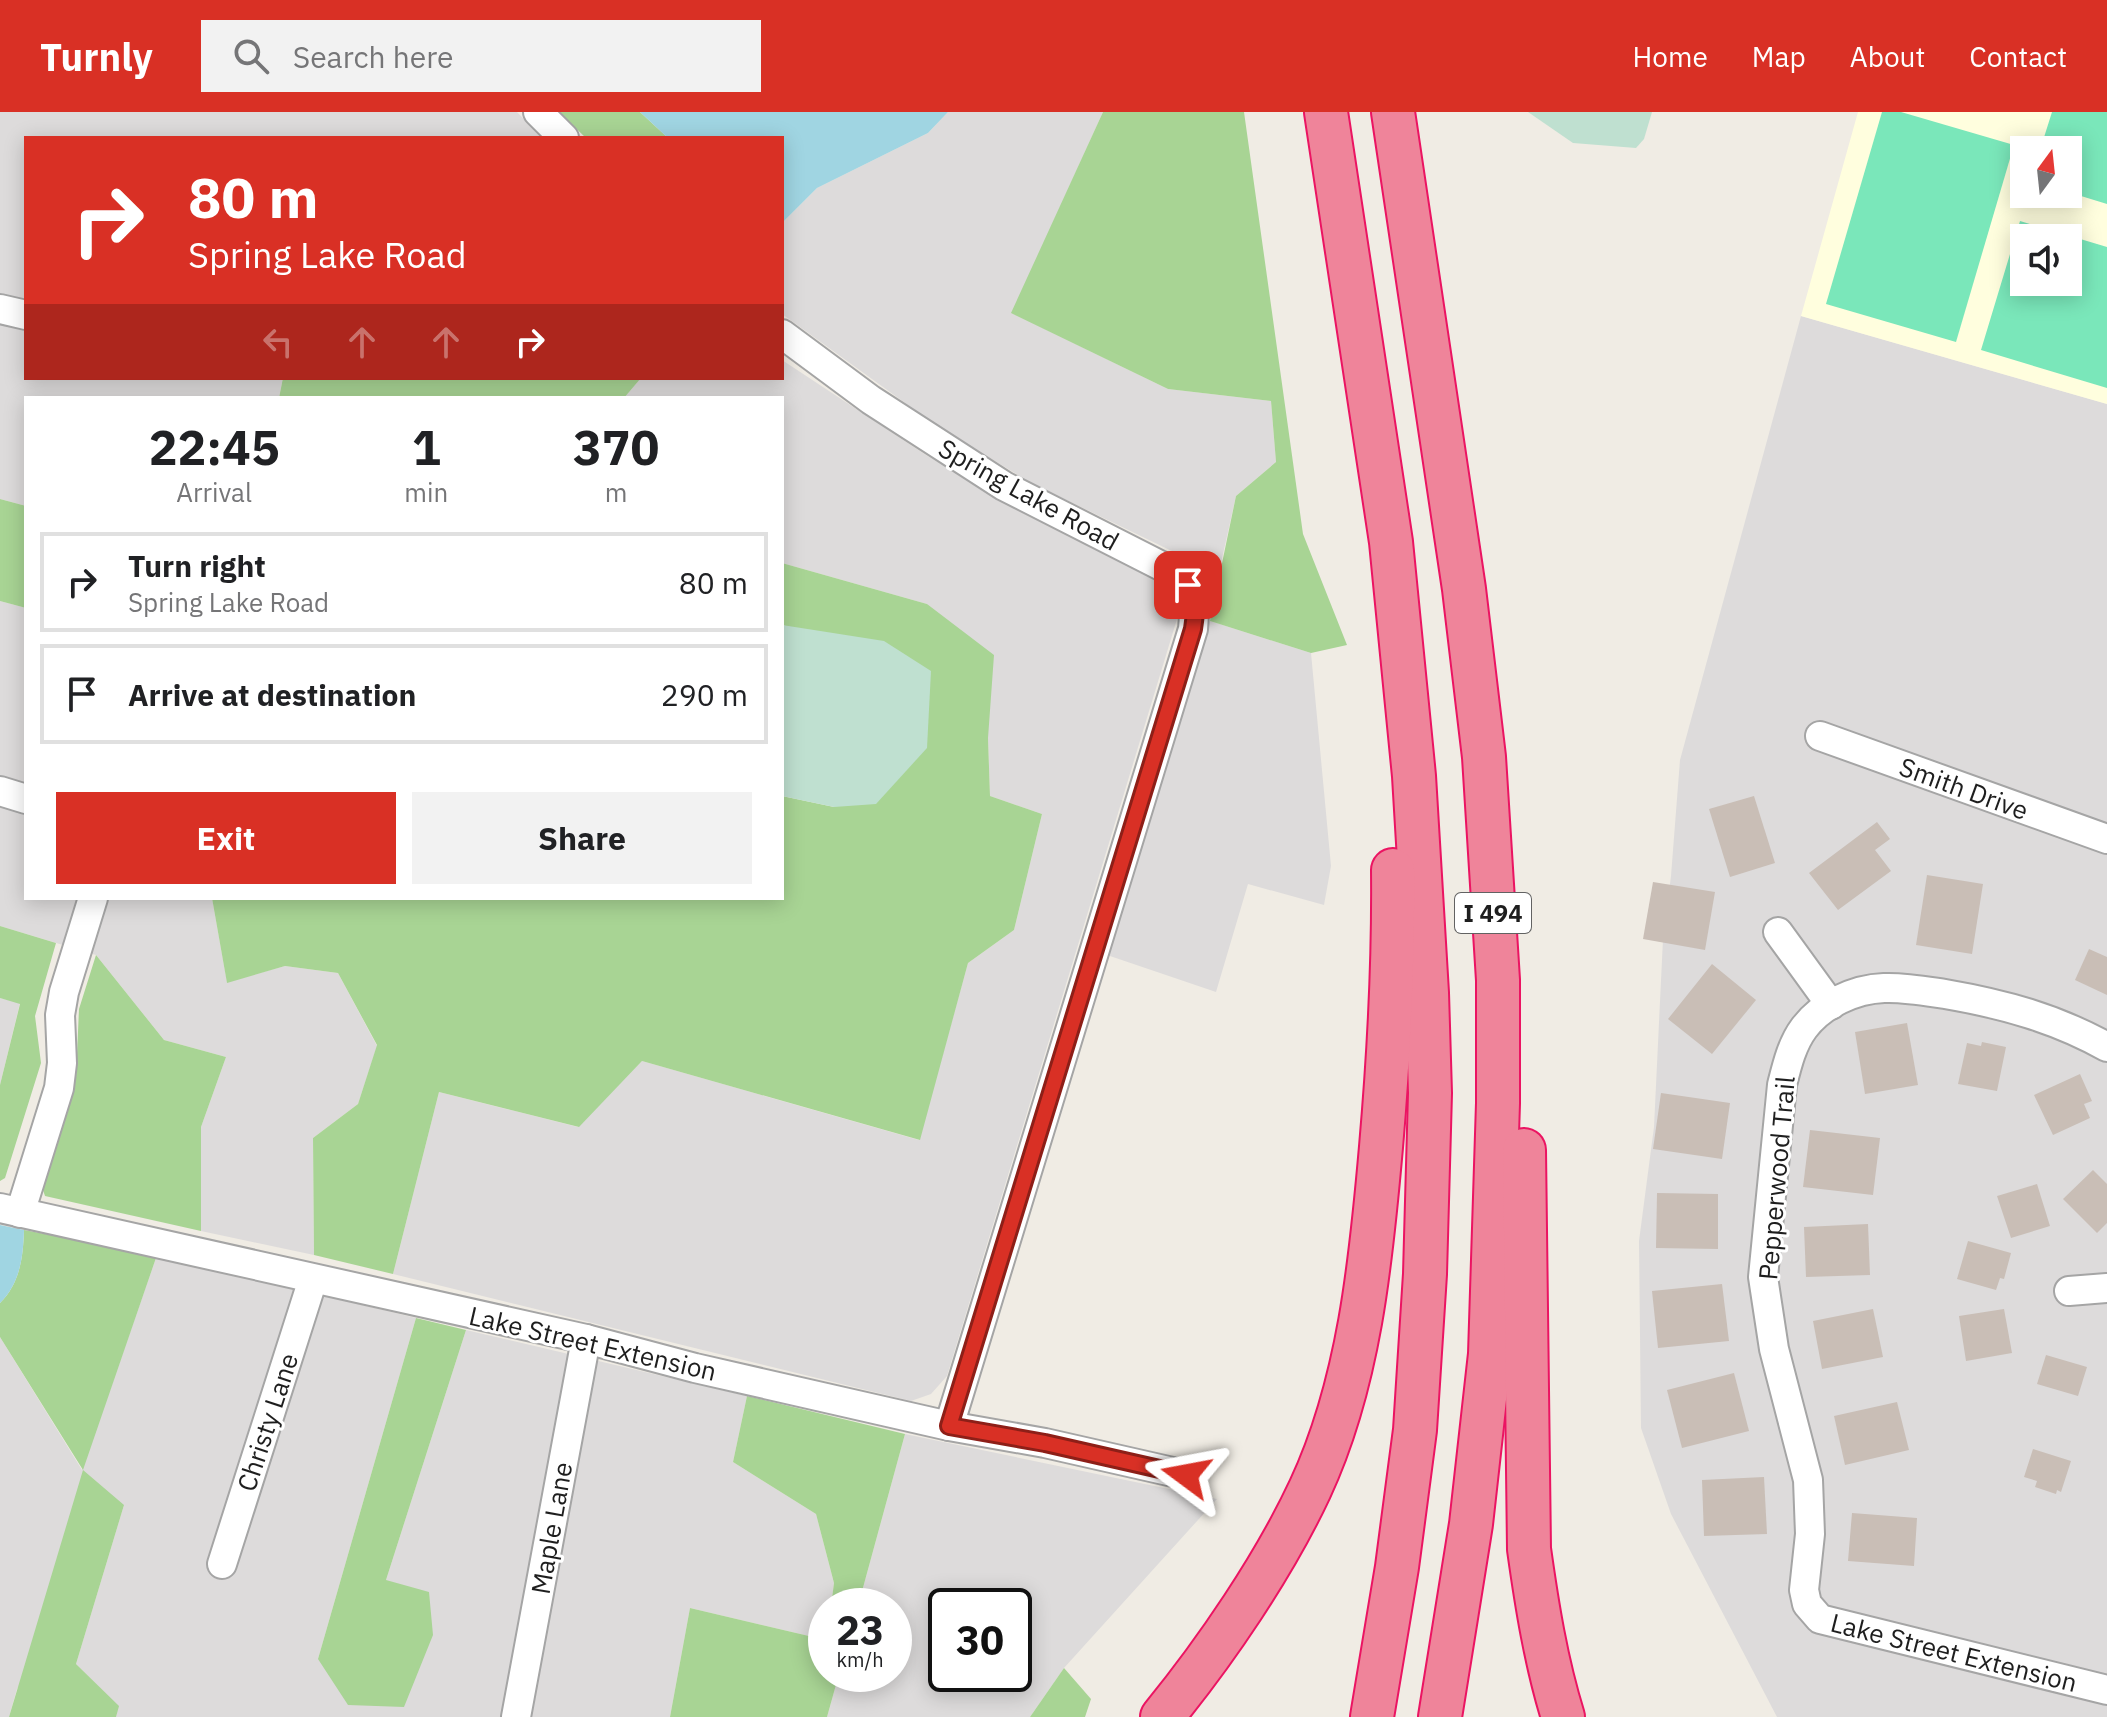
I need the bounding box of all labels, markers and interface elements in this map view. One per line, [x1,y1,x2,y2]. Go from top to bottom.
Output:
search box [201,20,761,92]
text: Turnly [40,32,153,81]
icon: search [229,34,273,78]
text: Search here [293,37,454,76]
text: Home [1632,38,1708,75]
text: Map [1752,38,1806,75]
text: About [1850,38,1925,75]
text: Contact [1969,38,2067,75]
north arrow [2010,136,2082,208]
map controls [2010,136,2082,296]
text: 80 m [188,161,318,233]
icon: right [56,168,160,272]
button: sound [2010,224,2082,296]
text: Spring Lake Road [188,231,467,278]
icon: left [256,320,300,364]
icon: ahead [340,320,384,364]
icon: ahead [424,320,468,364]
icon: right [508,320,552,364]
text: 22:45 [149,416,280,478]
text: 1 [412,416,441,478]
text: 370 [573,416,659,478]
street label: Spring Lake Road [933,430,1125,558]
text: Arrival [176,475,252,509]
text: min [404,475,448,509]
text: m [605,475,627,509]
text: Turn right [128,546,266,585]
pin [1154,551,1222,619]
icon: right [60,560,104,604]
text: 80 m [679,563,748,602]
icon: arrive [1166,563,1210,607]
text: Spring Lake Road [128,585,329,619]
icon: arrive [60,672,104,716]
text: Arrive at destination [128,675,416,714]
text: 290 m [661,675,748,714]
street label: Smith Drive [1895,749,2033,827]
button: Exit [56,792,396,884]
button: Share [412,792,752,884]
road number: I 494 [1455,893,1531,933]
street label: Pepperwood Trail [1750,1075,1802,1281]
street label: Lake Street Extension [466,1298,720,1388]
street label: Christy Lane [229,1348,305,1496]
position arrow [1144,1433,1228,1517]
street label: Maple Lane [523,1459,579,1597]
speed limit sign: 30 [928,1588,1032,1692]
text: 23 [836,1604,884,1656]
street label: Lake Street Extension [1827,1605,2081,1699]
text: km/h [836,1646,884,1673]

